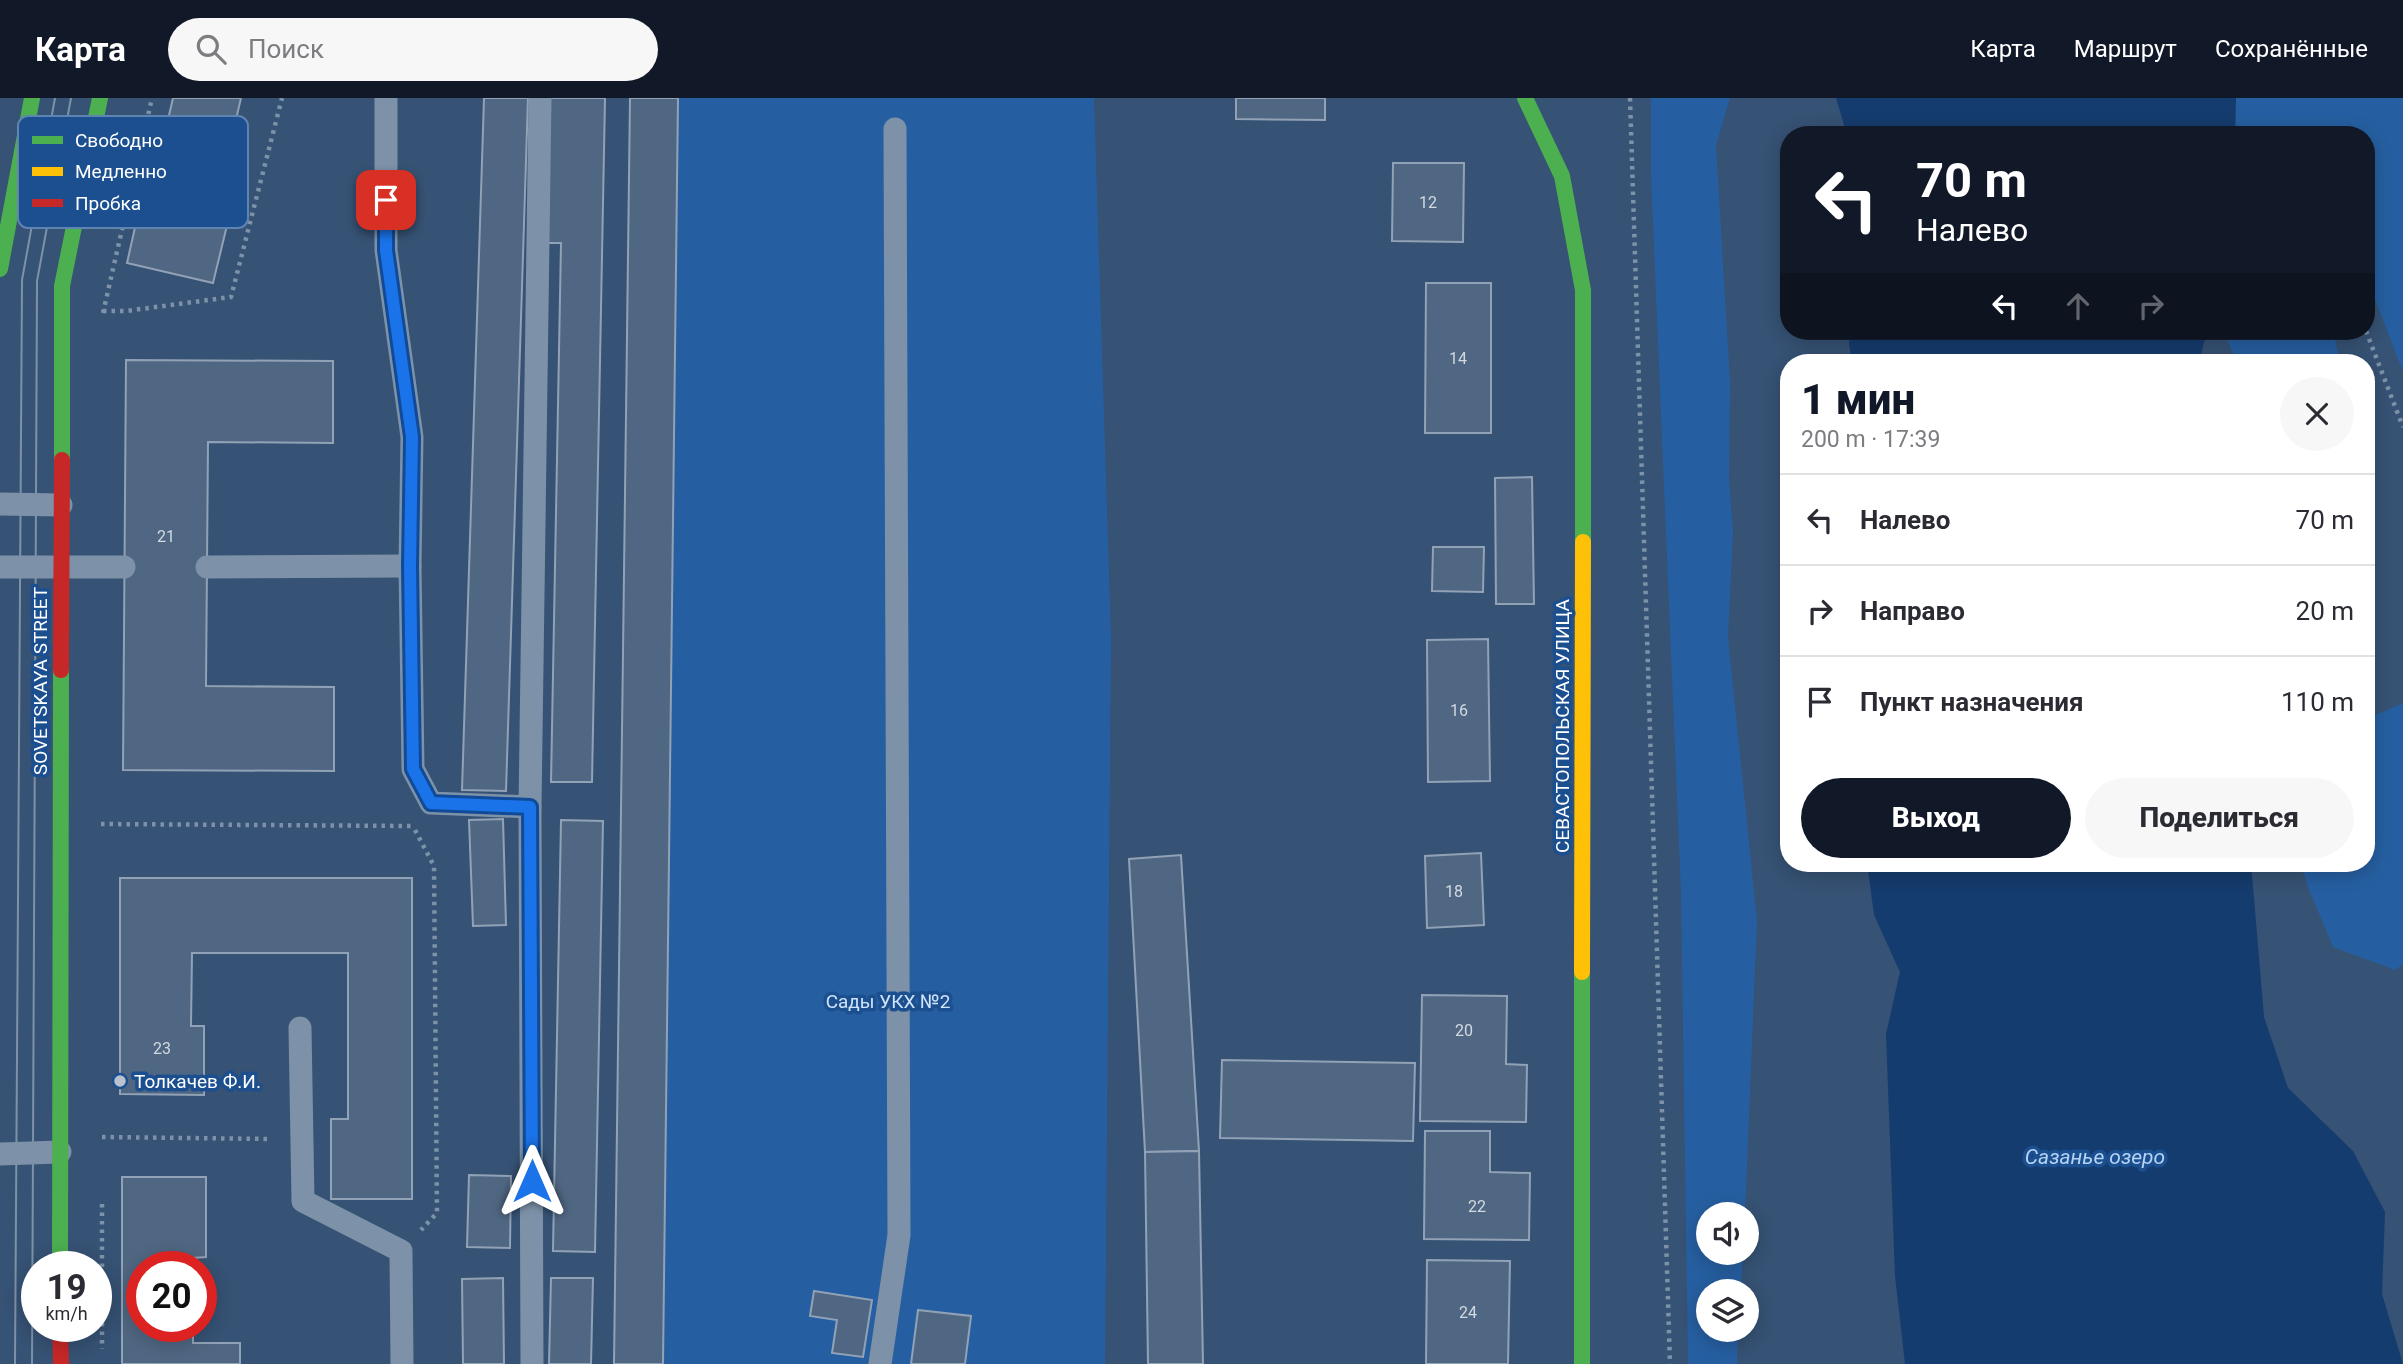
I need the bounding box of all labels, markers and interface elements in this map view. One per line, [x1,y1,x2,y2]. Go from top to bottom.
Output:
search box [168,18,658,81]
text: Карта [35,30,126,69]
icon: search [192,30,230,68]
text: Поиск [248,34,324,64]
text: Карта [1970,35,2036,63]
text: Маршрут [2074,35,2177,63]
text: Сохранённые [2215,35,2368,63]
legend [18,116,248,228]
text: Свободно [75,129,163,152]
text: 70 m [1916,152,2027,209]
icon: left [1801,154,1892,245]
text: Медленно [75,160,167,183]
pin [356,170,416,230]
icon: arrive [367,181,405,219]
text: Пробка [75,192,141,215]
house number: 12 [1419,193,1437,212]
text: Налево [1916,211,2028,249]
icon: left [1986,287,2024,325]
icon: ahead [2059,287,2097,325]
icon: right [2132,287,2170,325]
house number: 14 [1449,349,1467,368]
text: 1 мин [1801,375,1915,424]
button: close [2280,377,2354,451]
text: 200 m · 17:39 [1801,426,1940,453]
icon: left [1801,501,1839,539]
text: Налево [1860,505,1950,535]
text: 70 m [2296,505,2354,535]
house number: 21 [157,527,175,546]
street label: SOVETSKAYA STREET [29,587,52,775]
icon: right [1801,592,1839,630]
text: Направо [1860,596,1965,626]
text: 20 m [2296,596,2354,626]
street label: СЕВАСТОПОЛЬСКАЯ УЛИЦА [1551,598,1574,853]
icon: arrive [1801,683,1839,721]
text: Пункт назначения [1860,687,2084,717]
text: 110 m [2281,687,2354,717]
house number: 16 [1450,701,1468,720]
button: Выход [1801,778,2071,858]
button: Поделиться [2085,778,2354,858]
house number: 18 [1445,882,1463,901]
park label: Сады УКХ №2 [826,990,950,1013]
house number: 20 [1455,1021,1473,1040]
house number: 23 [153,1039,171,1058]
place label: Толкачев Ф.И. [134,1070,261,1093]
marker: Толкачев Ф.И. [112,1073,128,1089]
position arrow [495,1144,569,1218]
water label: Сазанье озеро [2025,1145,2165,1169]
house number: 22 [1468,1197,1486,1216]
map controls [1696,1202,1759,1342]
button: sound [1696,1202,1759,1265]
speed limit sign: 20 [126,1251,217,1342]
text: 19 [46,1267,87,1308]
button: layers [1696,1279,1759,1342]
text: km/h [45,1303,88,1324]
house number: 24 [1459,1303,1477,1322]

